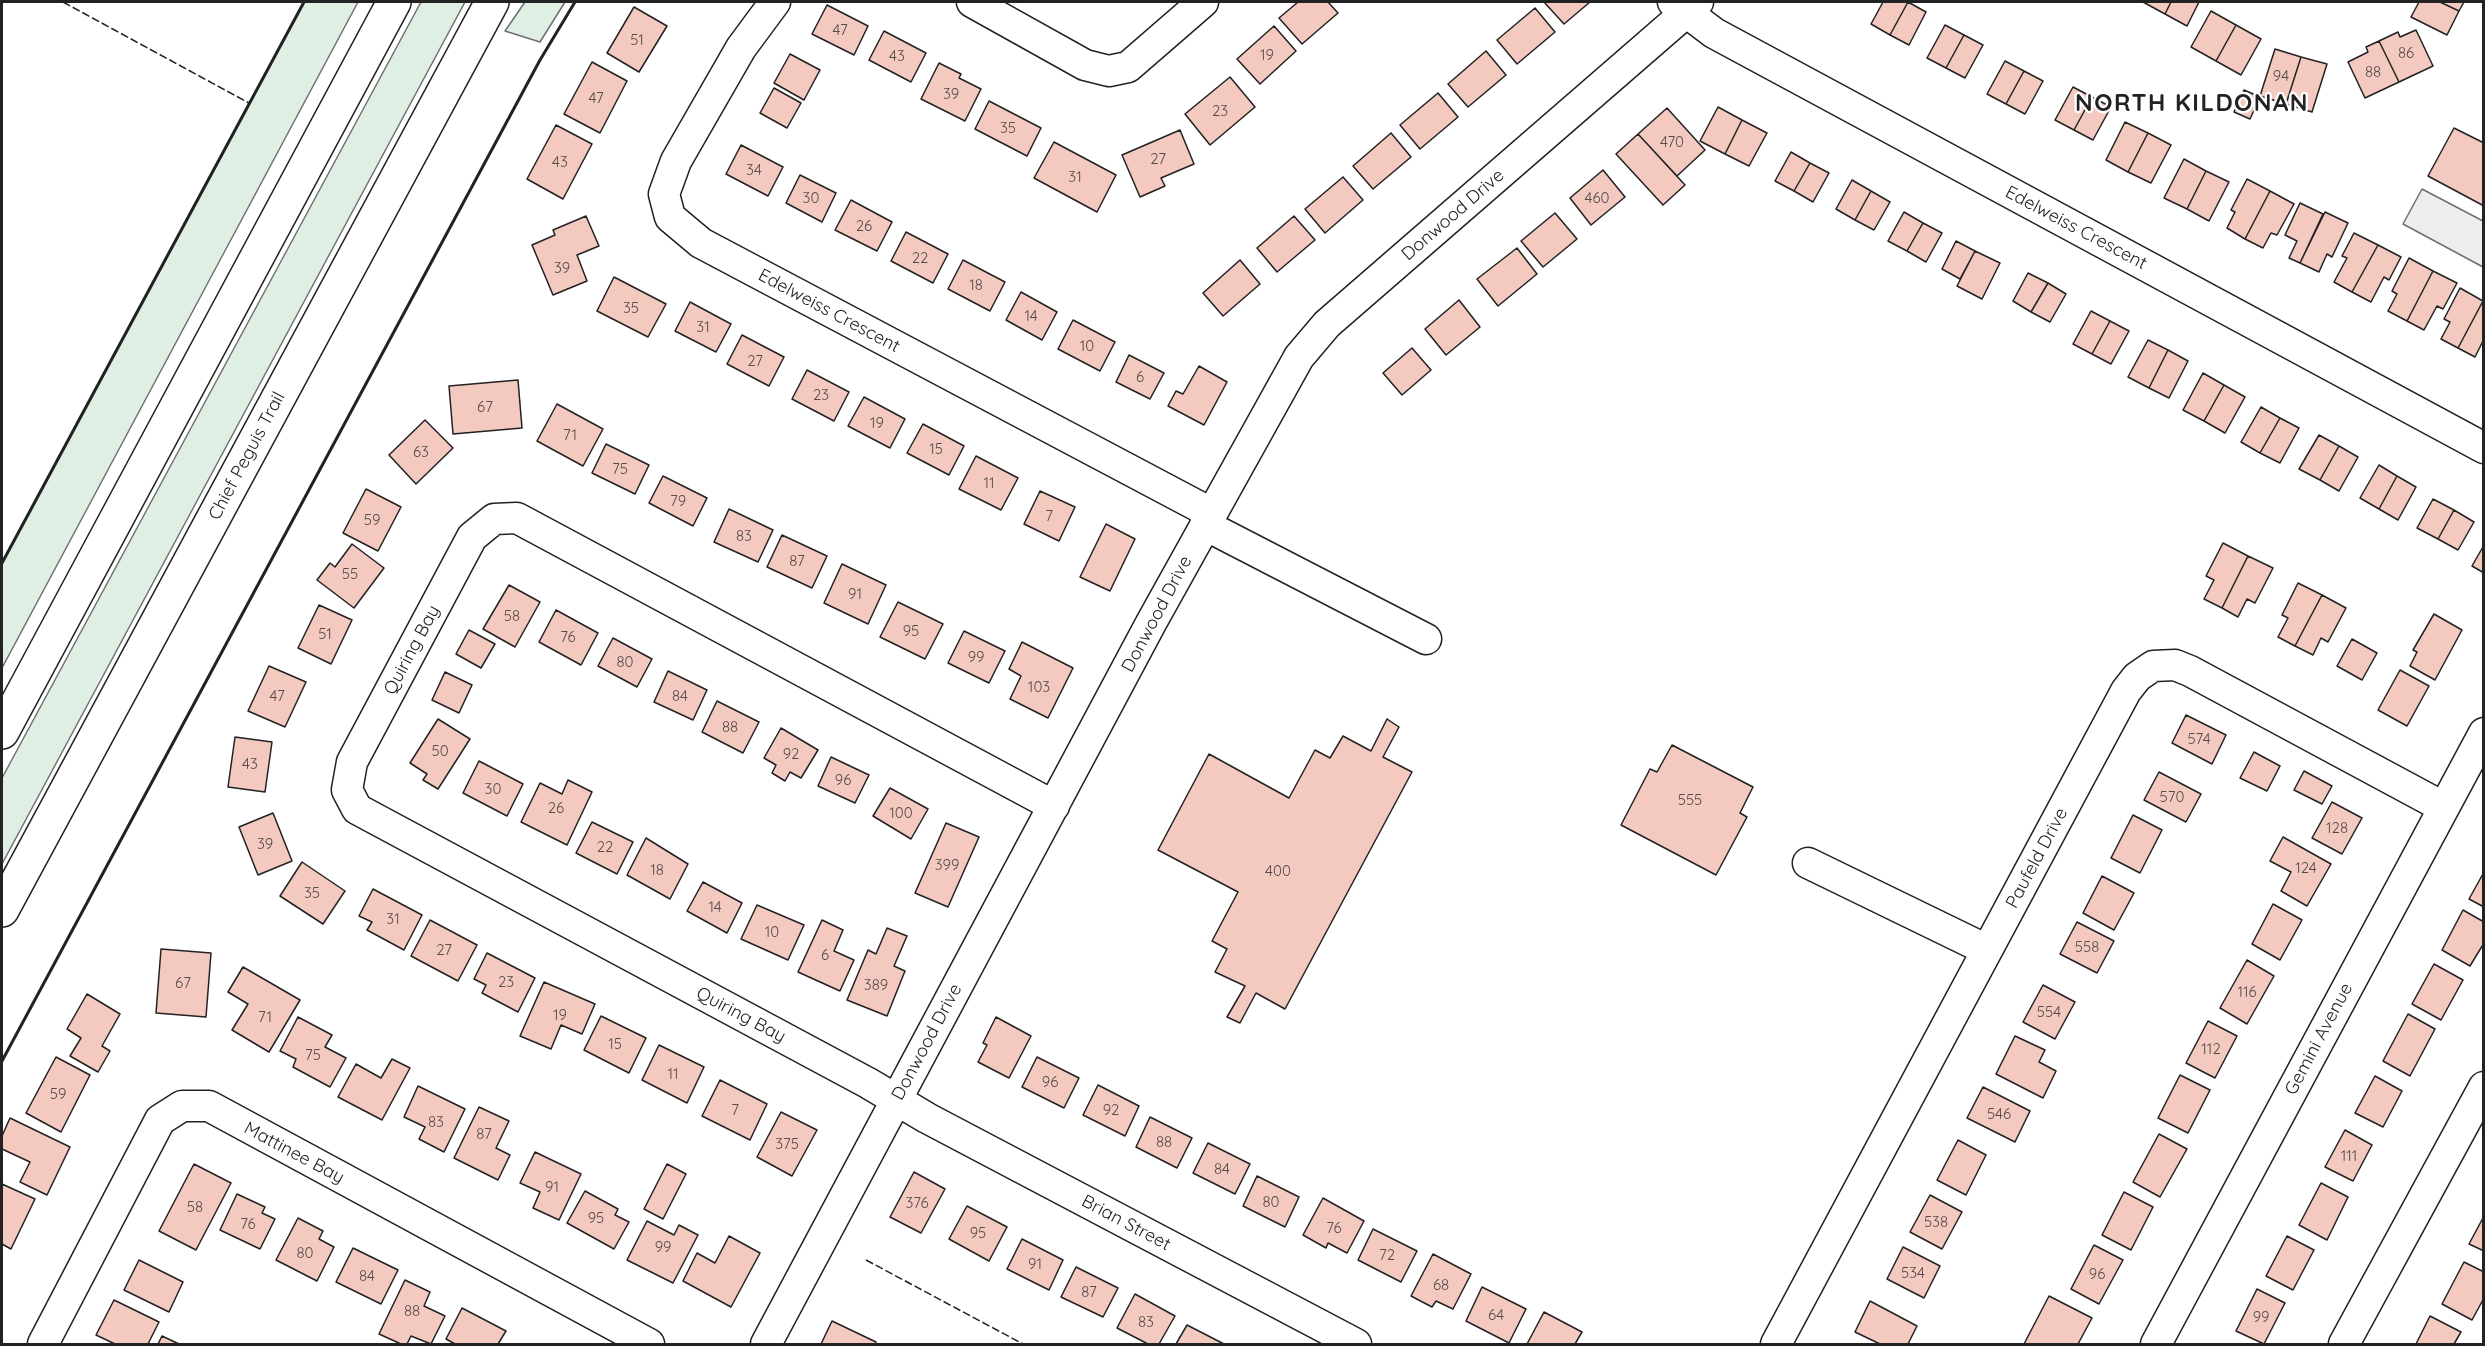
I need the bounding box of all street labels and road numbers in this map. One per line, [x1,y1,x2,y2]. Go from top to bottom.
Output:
street label: Donwood Drive [1397,165,1509,265]
street label: Edelweiss Crescent [2001,182,2151,274]
street label: Edelweiss Crescent [754,265,904,357]
street label: Chief Peguis Trail [204,388,290,524]
street label: Donwood Drive [1117,552,1197,676]
street label: Quiring Bay [379,602,445,698]
street label: Paufeld Drive [2001,804,2073,912]
street label: Gemini Avenue [2280,979,2358,1099]
street label: Donwood Drive [887,980,967,1104]
street label: Quiring Bay [693,982,789,1048]
street label: Mattinee Bay [240,1118,348,1188]
street label: Brian Street [1078,1190,1174,1256]

